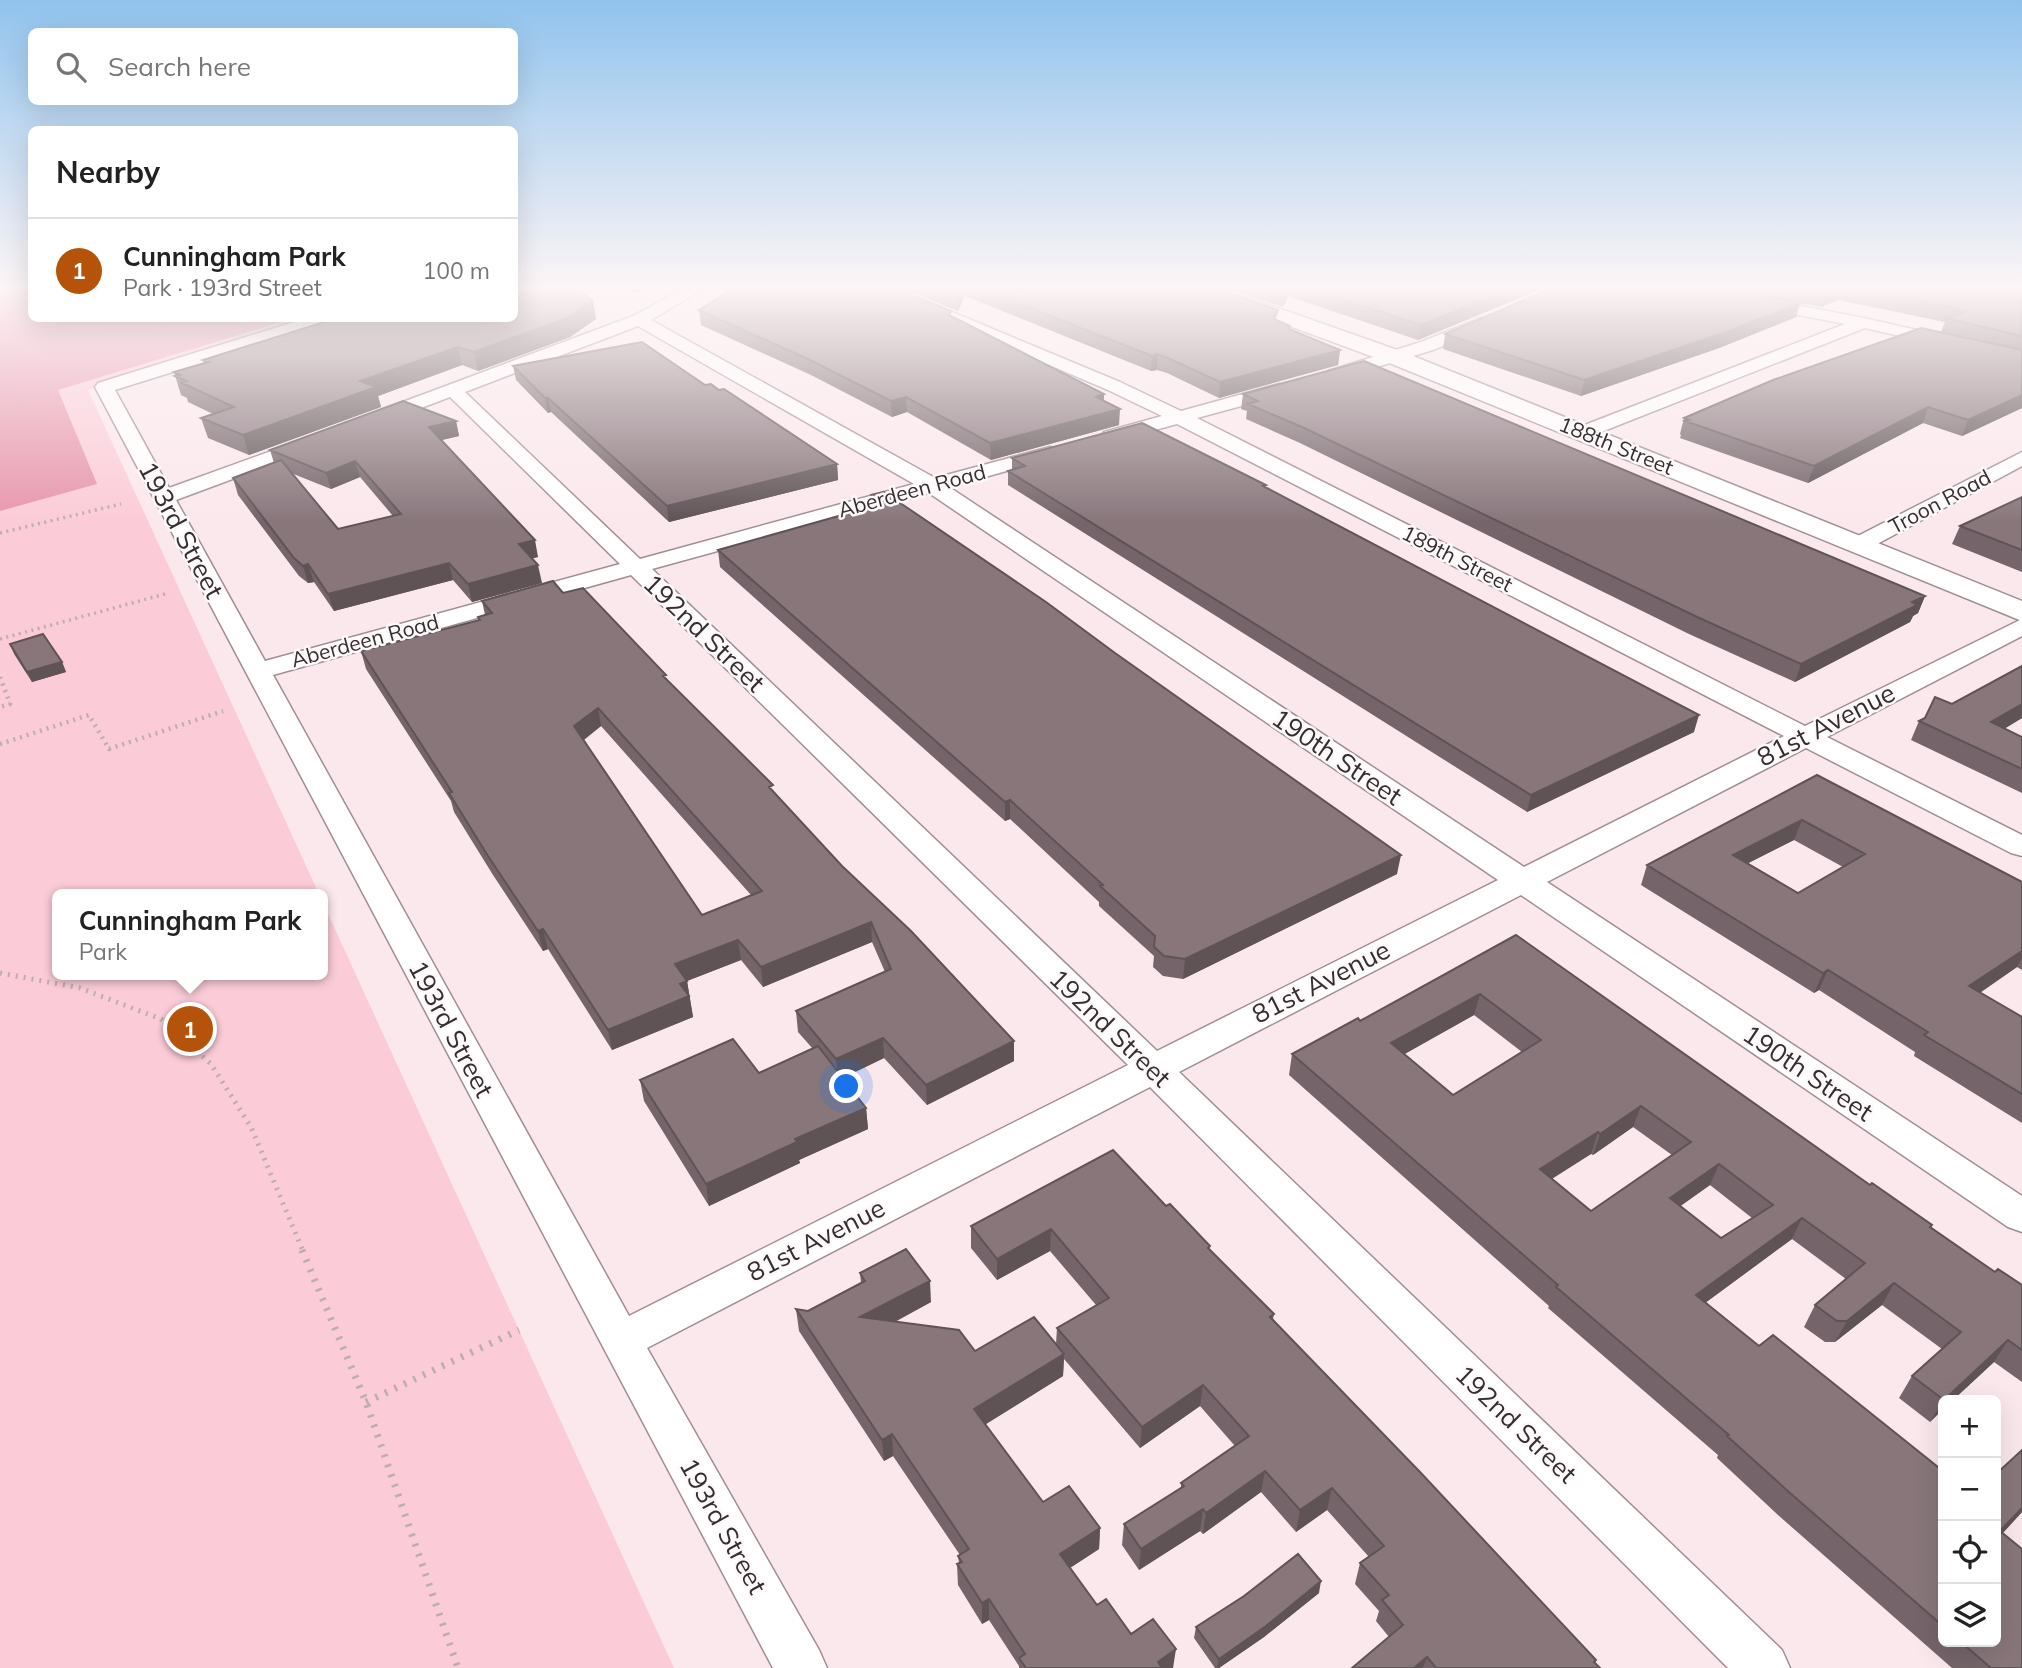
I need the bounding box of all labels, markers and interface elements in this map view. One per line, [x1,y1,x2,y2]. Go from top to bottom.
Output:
search box [28,28,518,105]
icon: search [52,48,90,86]
text: Search here [108,50,251,83]
text: Nearby [56,153,160,191]
text: Cunningham Park [123,240,346,273]
text: 1 [72,256,86,285]
text: 100 m [422,256,490,285]
text: Park · 193rd Street [123,273,322,302]
street label: 188th Street [1555,410,1677,480]
street label: 193rd Street [132,456,231,604]
street label: Aberdeen Road [835,458,988,522]
street label: Troon Road [1884,463,1995,539]
street label: 189th Street [1398,519,1517,597]
street label: 192nd Street [637,566,772,699]
street label: Aberdeen Road [288,608,441,672]
street label: 81st Avenue [1751,676,1900,773]
street label: 190th Street [1266,701,1409,812]
popup [52,889,328,980]
text: Cunningham Park [79,904,301,937]
street label: 81st Avenue [1246,933,1395,1030]
text: Park [79,937,127,966]
street label: 193rd Street [402,955,501,1103]
street label: 192nd Street [1043,961,1178,1094]
pin: 1 [167,1003,213,1055]
street label: 190th Street [1737,1017,1880,1128]
your location [829,1069,863,1103]
street label: 81st Avenue [741,1191,890,1288]
street label: 192nd Street [1449,1357,1584,1490]
map controls [1938,1395,2001,1647]
button: + [1938,1395,2001,1458]
street label: 193rd Street [673,1452,774,1600]
button: − [1938,1458,2001,1521]
button: locate [1938,1521,2001,1584]
button: layers [1938,1584,2001,1647]

